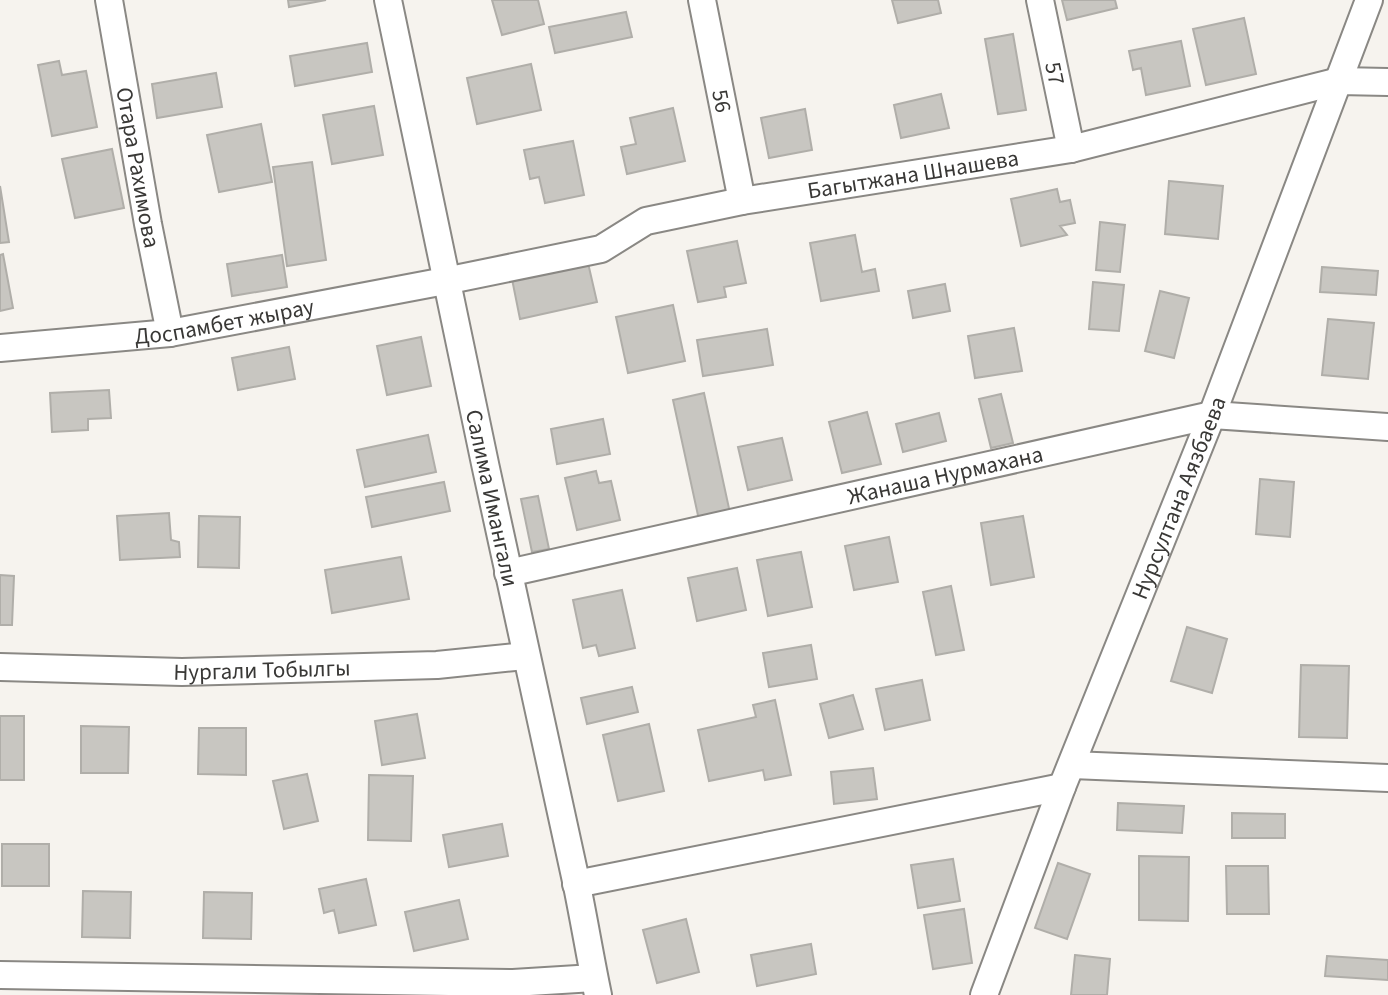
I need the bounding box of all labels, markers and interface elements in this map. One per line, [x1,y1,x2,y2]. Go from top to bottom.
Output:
street label: 57 [1037,59,1074,88]
street label: Отара Рахимова [108,84,169,251]
street label: 56 [704,87,741,115]
street label: Багытжана Шнашева [805,141,1021,207]
street label: Доспамбет жырау [133,290,317,353]
street label: Нурсултана Аязбаева [1123,392,1234,604]
street label: Салима Имангали [457,407,528,590]
street label: Жанаша Нурмахана [844,437,1046,513]
street label: Нургали Тобылгы [173,651,351,689]

